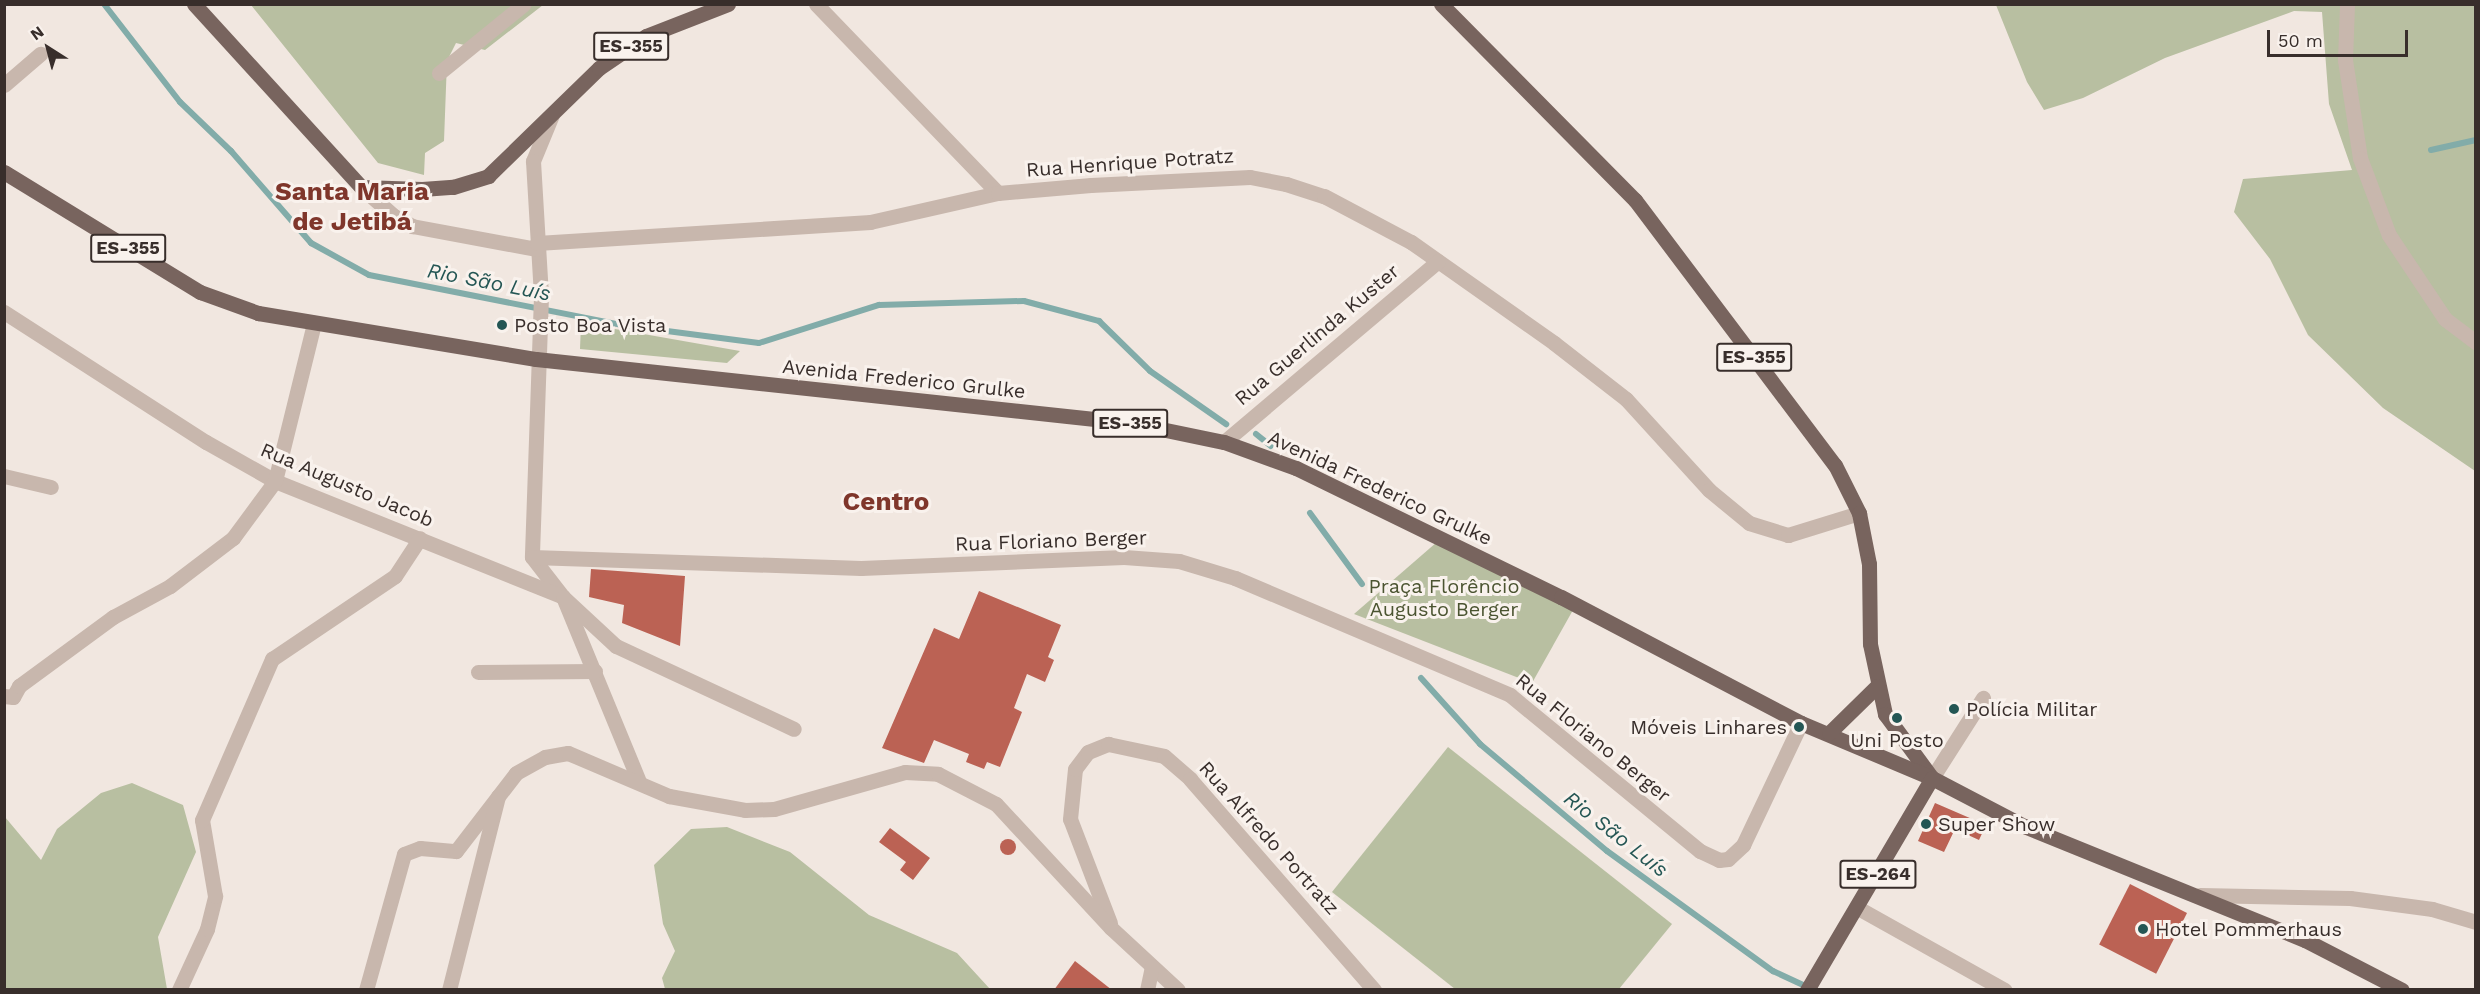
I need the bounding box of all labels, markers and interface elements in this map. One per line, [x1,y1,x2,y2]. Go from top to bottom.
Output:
north arrow [18,18,78,78]
scale bar [2270,18,2411,56]
text: N [27,22,48,44]
text: 50 m [2278,30,2323,51]
road number: ES-355 [592,31,670,61]
street label: Rua Henrique Potratz [1025,144,1235,182]
district label: Santa Maria de Jetibá [275,176,429,237]
road number: ES-355 [89,233,167,263]
water label: Rio São Luís [425,258,553,306]
street label: Rua Guerlinda Kuster [1230,259,1404,411]
place label: Posto Boa Vista [514,313,667,337]
marker: Posto Boa Vista [495,318,509,332]
road number: ES-355 [1715,342,1793,372]
street label: Avenida Frederico Grulke [781,354,1027,404]
road number: ES-355 [1091,408,1169,438]
street label: Avenida Frederico Grulke [1264,425,1496,551]
street label: Rua Augusto Jacob [256,437,438,533]
district label: Centro [843,486,929,518]
street label: Rua Floriano Berger [954,526,1148,556]
park label: Praça Florêncio Augusto Berger [1368,575,1520,622]
street label: Rua Floriano Berger [1511,668,1675,808]
place label: Polícia Militar [1966,697,2098,721]
marker: Polícia Militar [1947,702,1961,716]
marker: Uni Posto [1890,711,1904,725]
place label: Móveis Linhares [1630,715,1787,739]
marker: Móveis Linhares [1792,720,1806,734]
place label: Uni Posto [1850,728,1944,752]
street label: Rua Alfredo Portratz [1193,756,1345,920]
water label: Rio São Luís [1559,786,1673,882]
place label: Super Show [1938,812,2056,836]
marker: Super Show [1919,817,1933,831]
road number: ES-264 [1839,859,1917,889]
place label: Hotel Pommerhaus [2155,917,2343,941]
marker: Hotel Pommerhaus [2136,922,2150,936]

